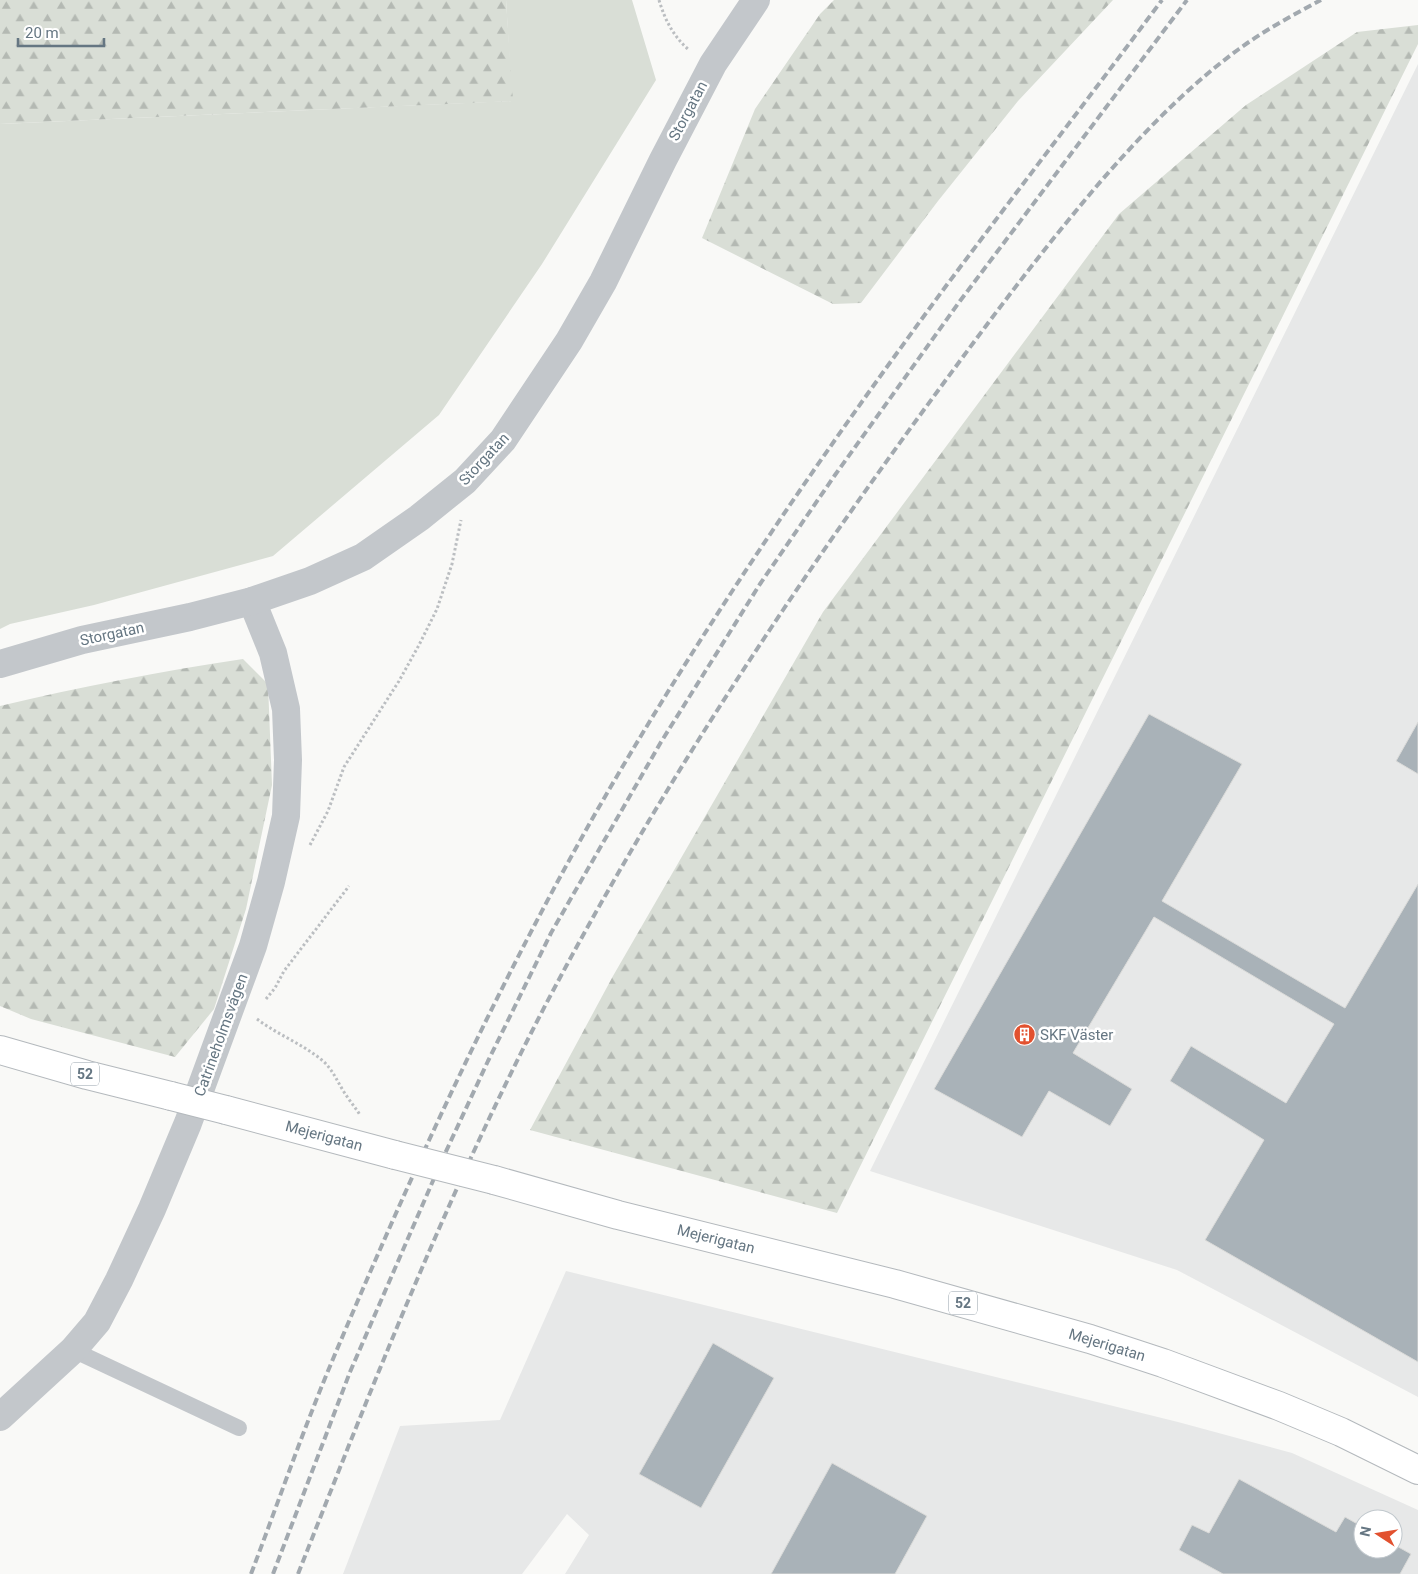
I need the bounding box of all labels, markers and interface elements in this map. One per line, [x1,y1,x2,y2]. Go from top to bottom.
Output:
scale bar [18,15,104,47]
text: 20 m [25,24,59,42]
street label: Storgatan [665,78,711,144]
street label: Storgatan [455,429,513,489]
street label: Storgatan [78,618,146,650]
street label: Catrineholmsvägen [190,971,252,1099]
building icon: SKF Väster [1012,1023,1036,1047]
place label: SKF Väster [1040,1026,1113,1044]
road number: 52 [71,1062,99,1086]
street label: Mejerigatan [283,1117,365,1155]
street label: Mejerigatan [675,1221,757,1257]
road number: 52 [949,1292,977,1315]
street label: Mejerigatan [1066,1325,1148,1365]
north arrow [1353,1509,1403,1559]
text: N [1356,1525,1374,1538]

